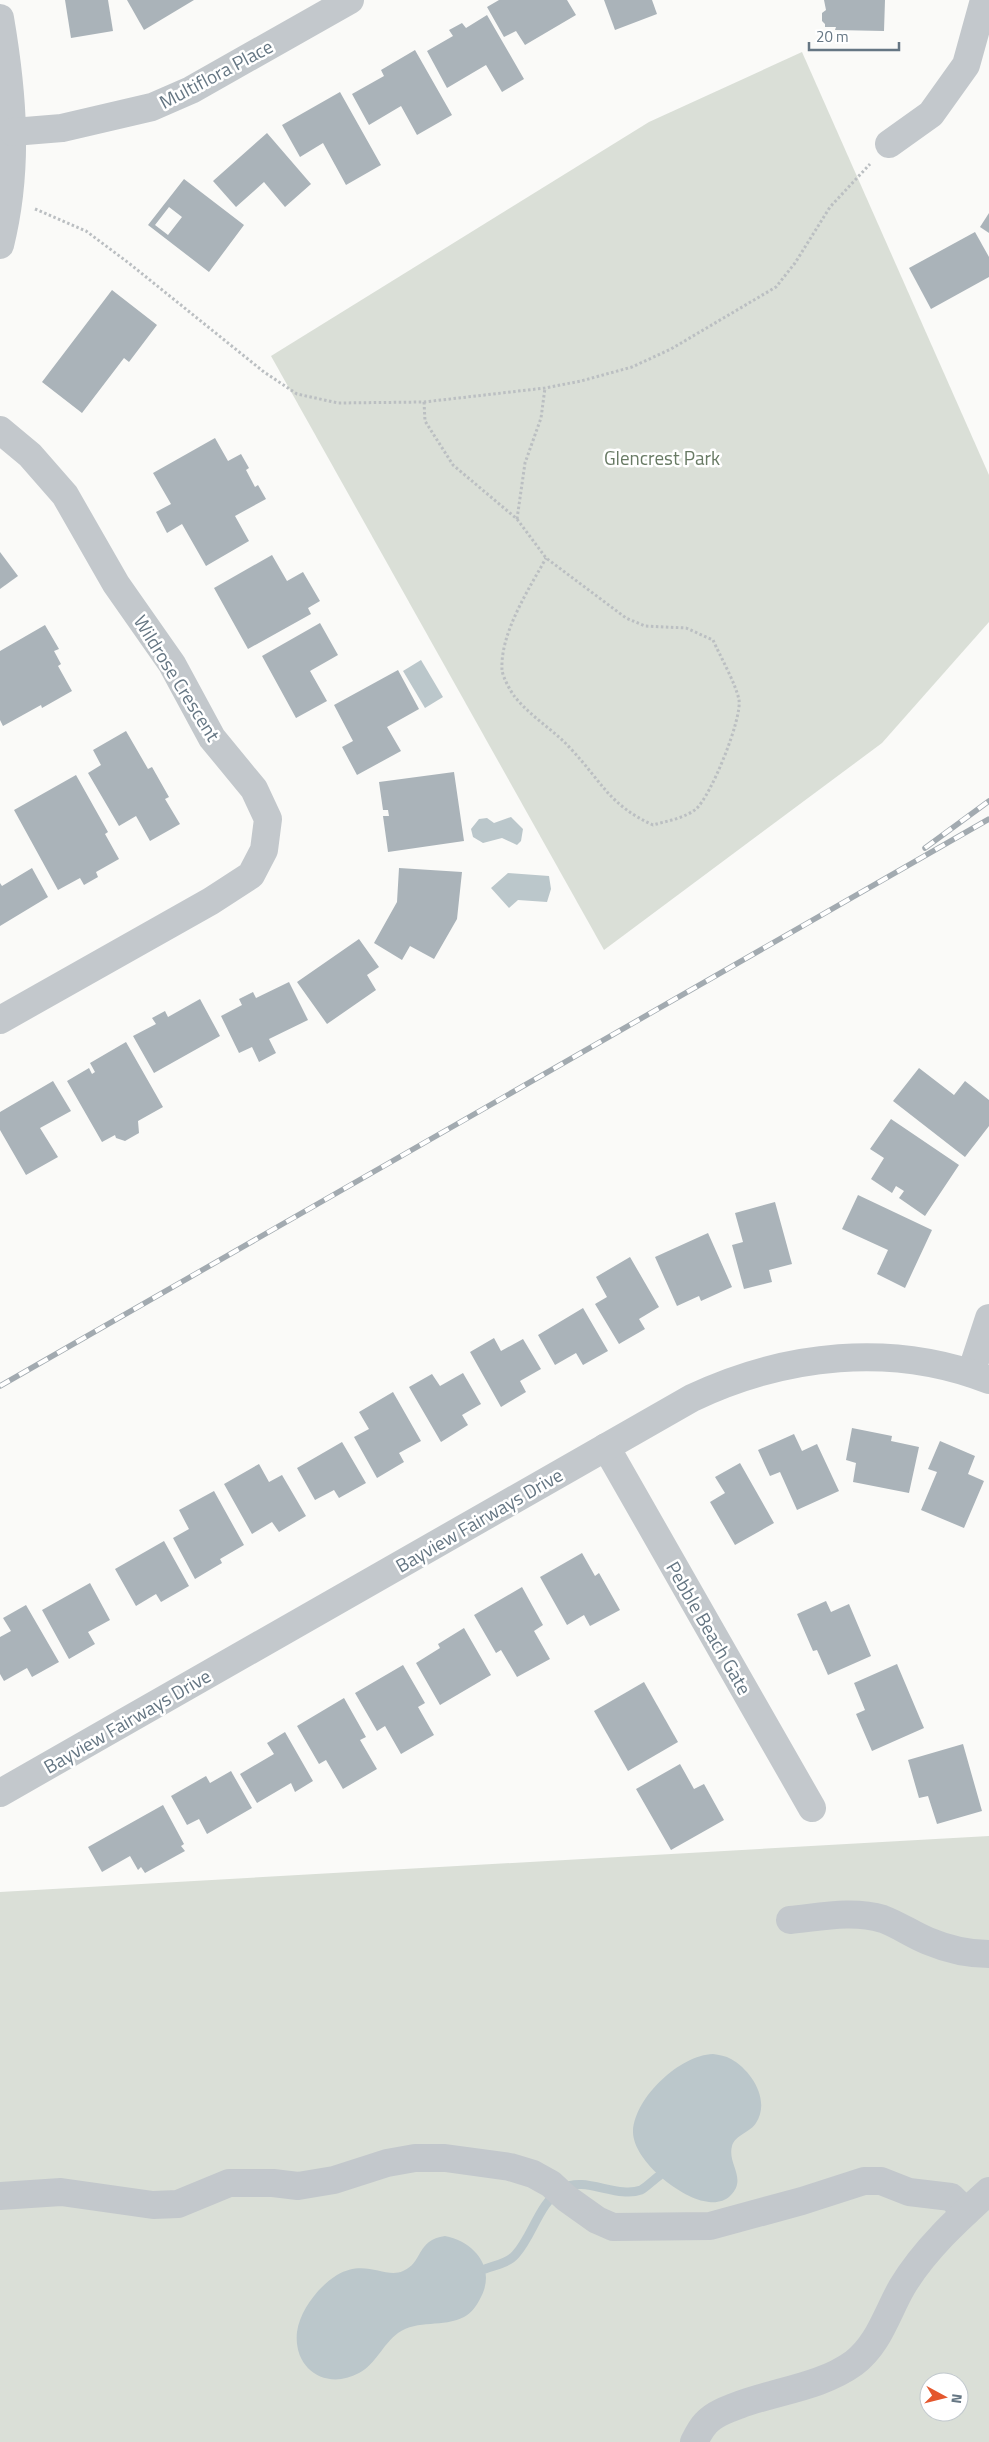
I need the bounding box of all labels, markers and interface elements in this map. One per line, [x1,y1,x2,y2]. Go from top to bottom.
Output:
scale bar [809,20,899,52]
text: 20 m [816,25,849,48]
street label: Multiflora Place [154,31,278,116]
park label: Glencrest Park [604,443,720,472]
street label: Wildrose Crescent [127,609,228,747]
street label: Bayview Fairways Drive [390,1460,568,1579]
street label: Pebble Beach Gate [659,1556,759,1700]
street label: Bayview Fairways Drive [38,1661,216,1780]
north arrow [919,2372,969,2422]
text: N [946,2393,968,2405]

